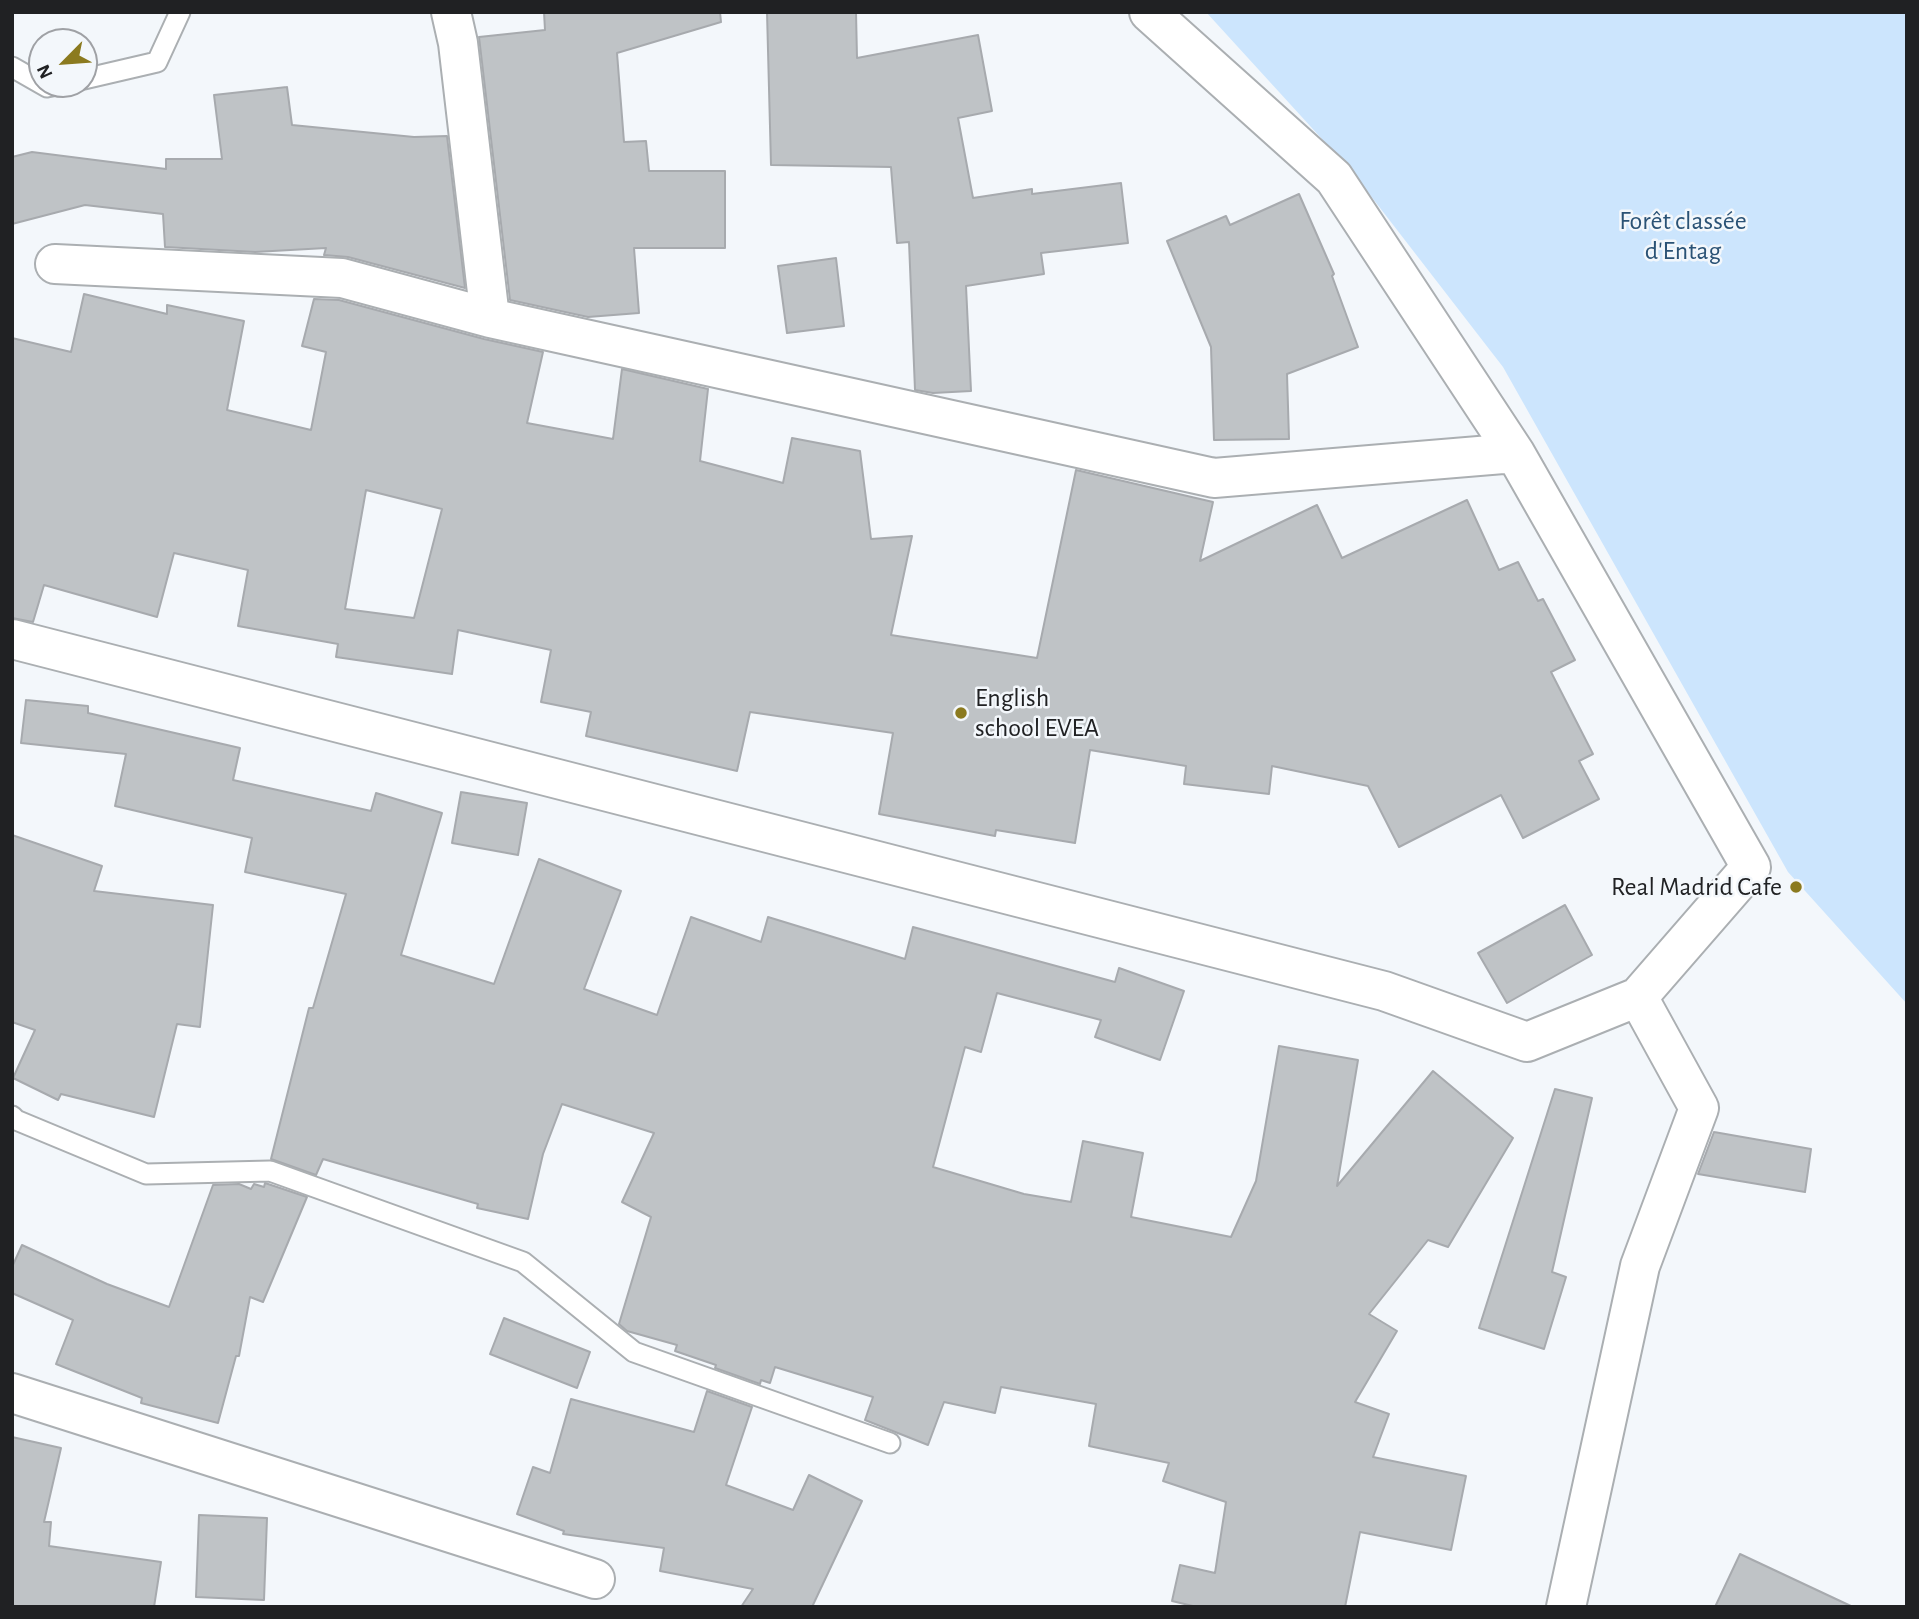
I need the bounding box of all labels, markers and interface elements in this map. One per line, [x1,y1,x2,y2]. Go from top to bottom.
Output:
north arrow [28,28,98,98]
text: N [34,61,57,81]
park label: Forêt classée d'Entag [1619,205,1747,266]
place label: English school EVEA [975,682,1099,744]
marker: English school EVEA [953,705,969,721]
place label: Real Madrid Cafe [1611,871,1782,903]
marker: Real Madrid Cafe [1788,879,1804,895]

